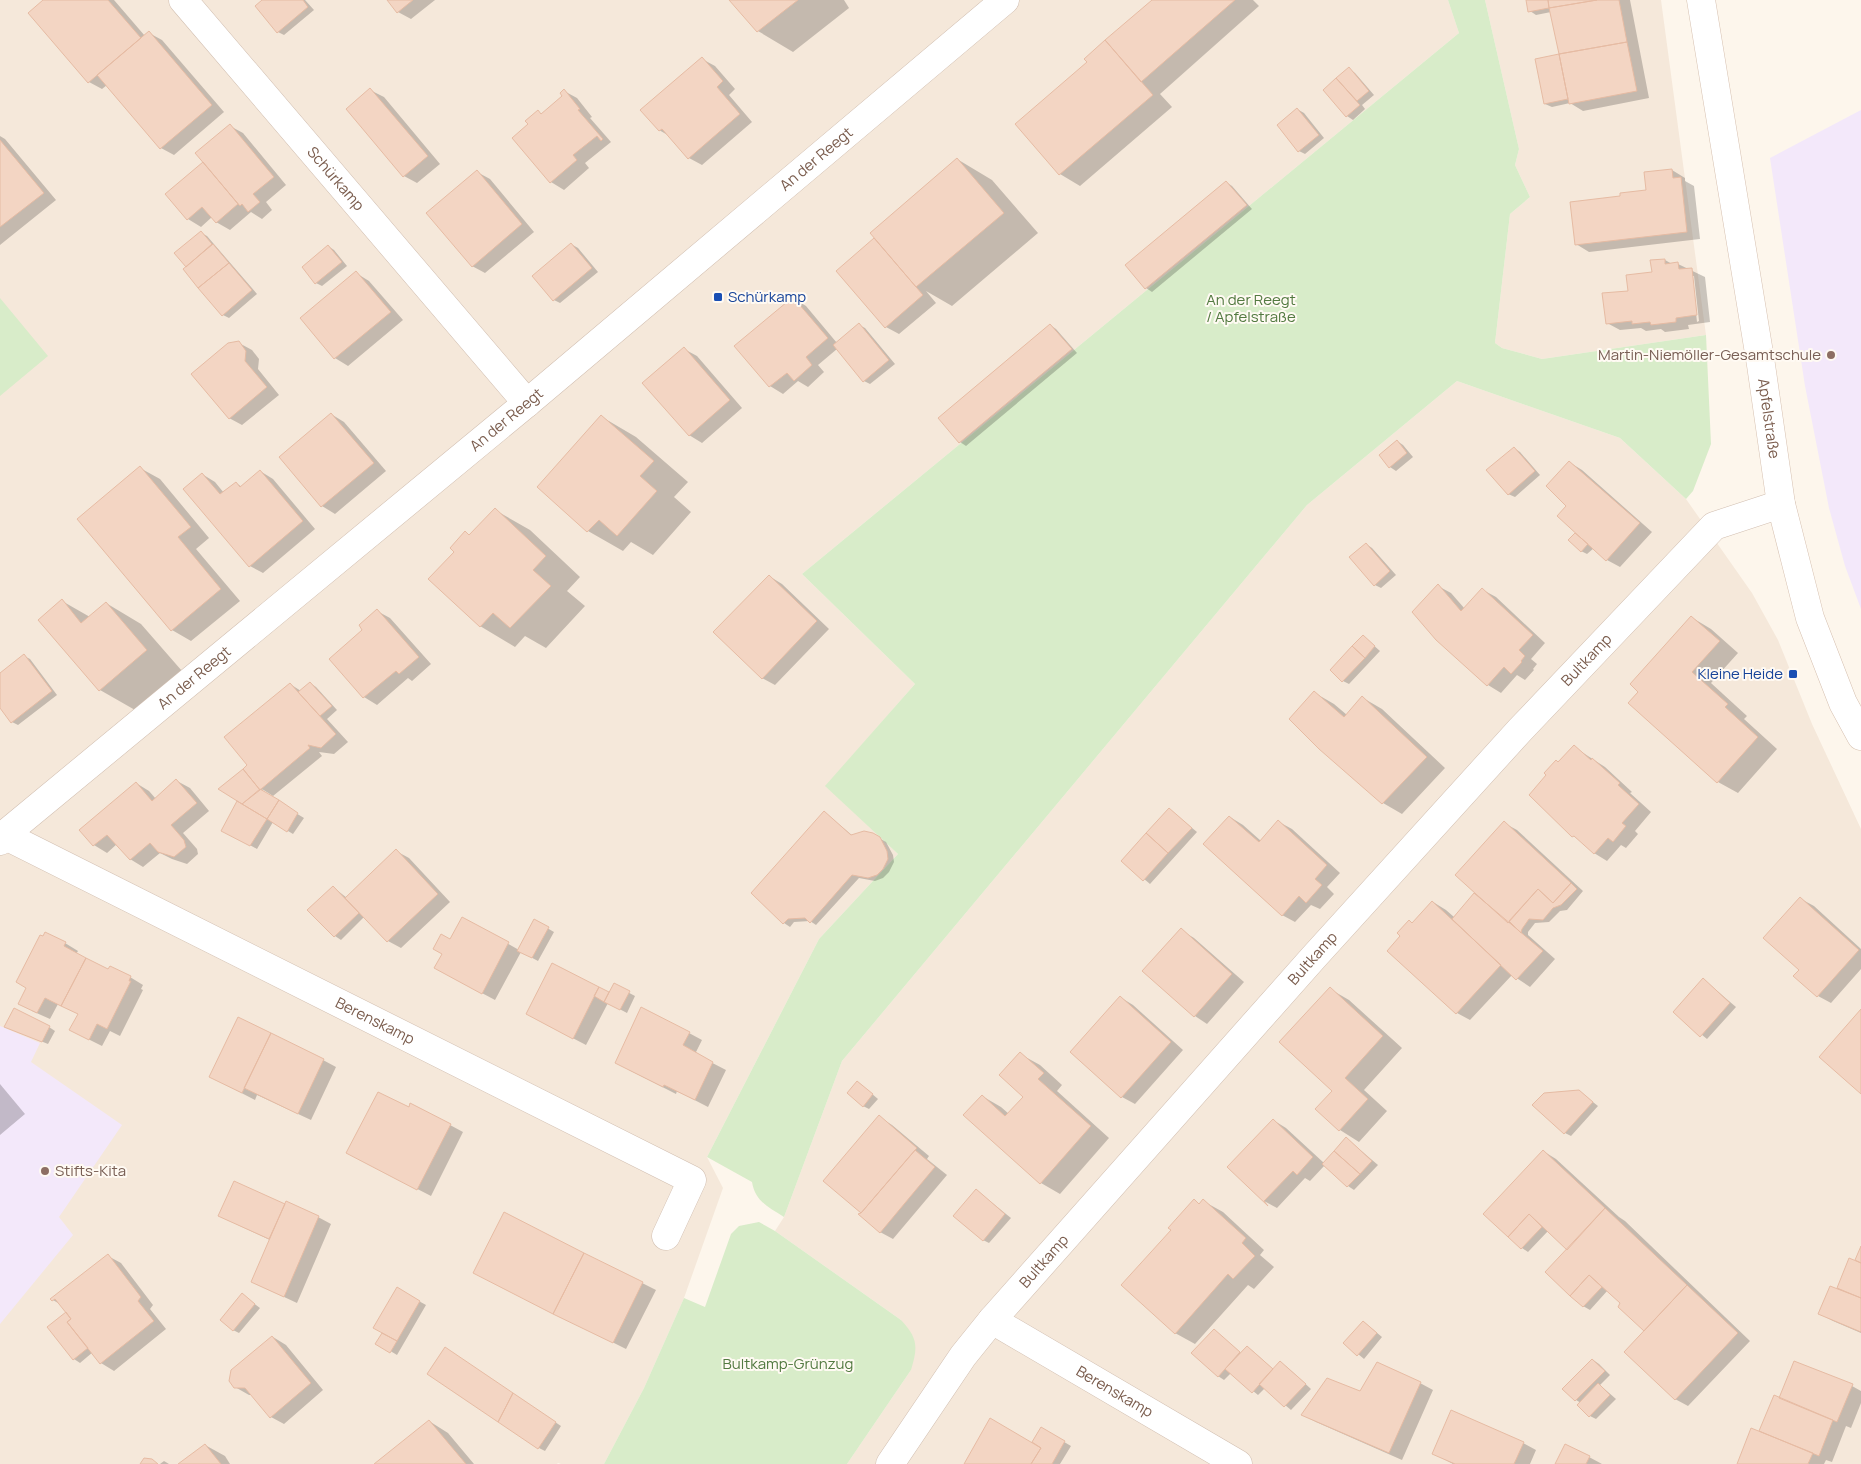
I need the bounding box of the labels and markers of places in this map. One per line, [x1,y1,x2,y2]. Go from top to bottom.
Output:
place label: Schürkamp [728,286,806,307]
marker: Schürkamp [712,291,724,303]
place label: Martin-Niemöller-Gesamtschule [1598,344,1821,365]
marker: Martin-Niemöller-Gesamtschule [1825,349,1837,361]
place label: Kleine Heide [1698,663,1783,684]
marker: Kleine Heide [1787,668,1799,680]
place label: Stifts-Kita [55,1160,126,1181]
marker: Stifts-Kita [39,1165,51,1177]

